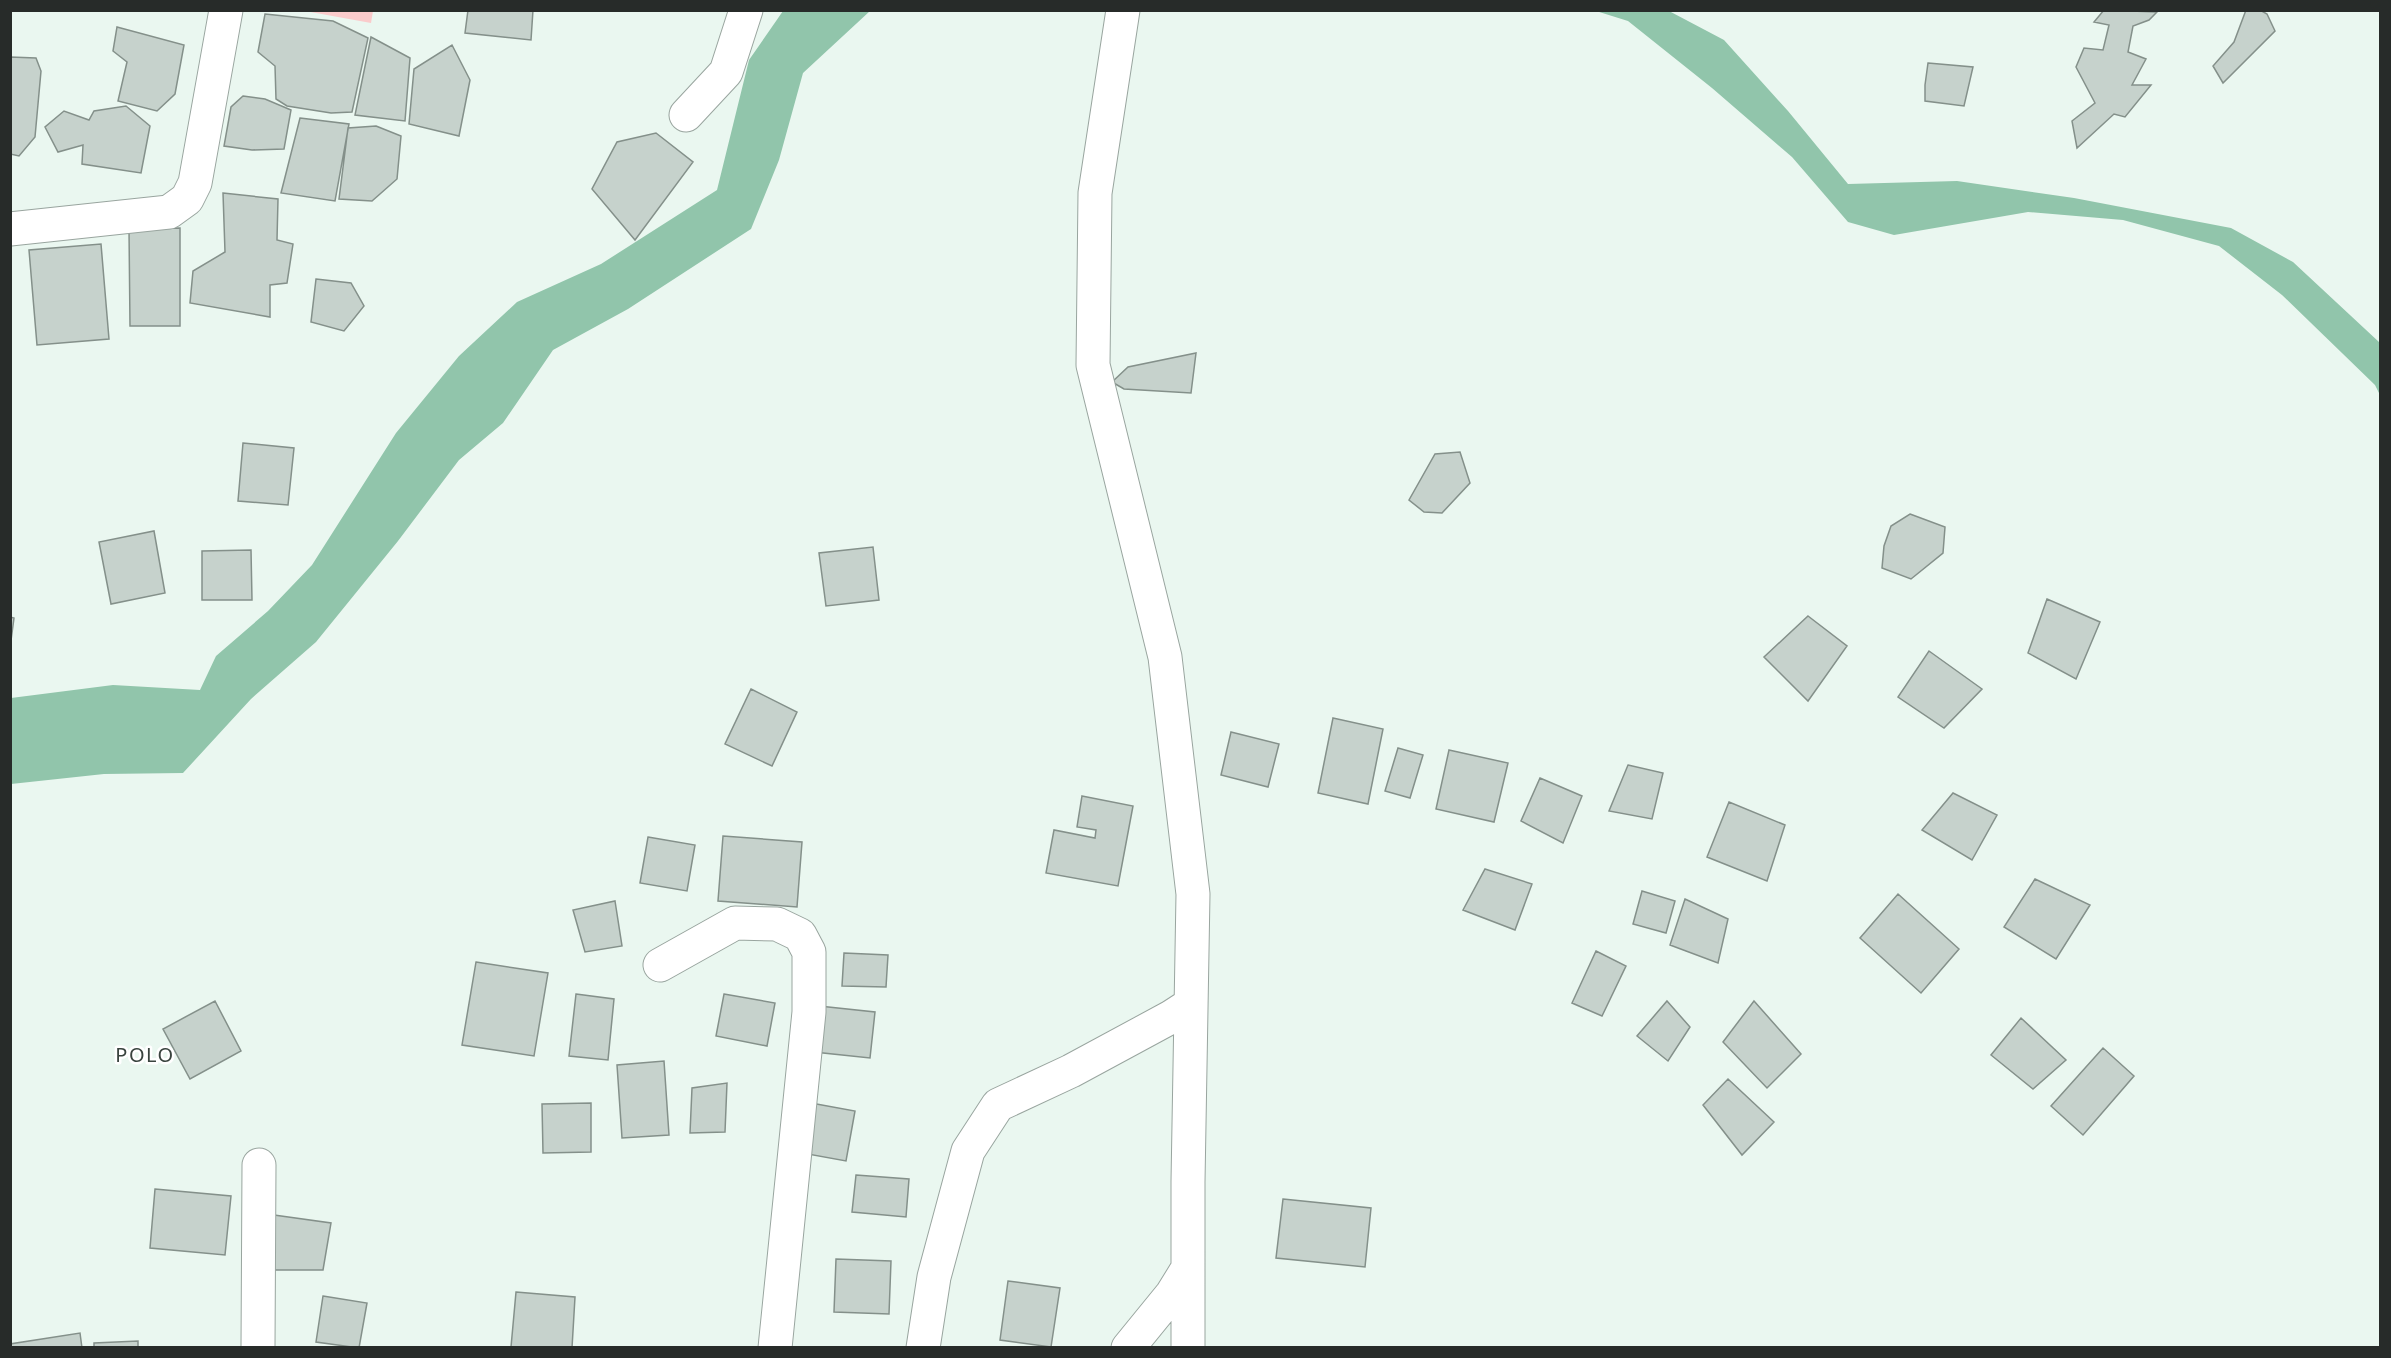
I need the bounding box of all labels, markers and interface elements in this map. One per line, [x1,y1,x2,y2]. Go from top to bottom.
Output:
district label: POLO [115,1041,175,1068]

